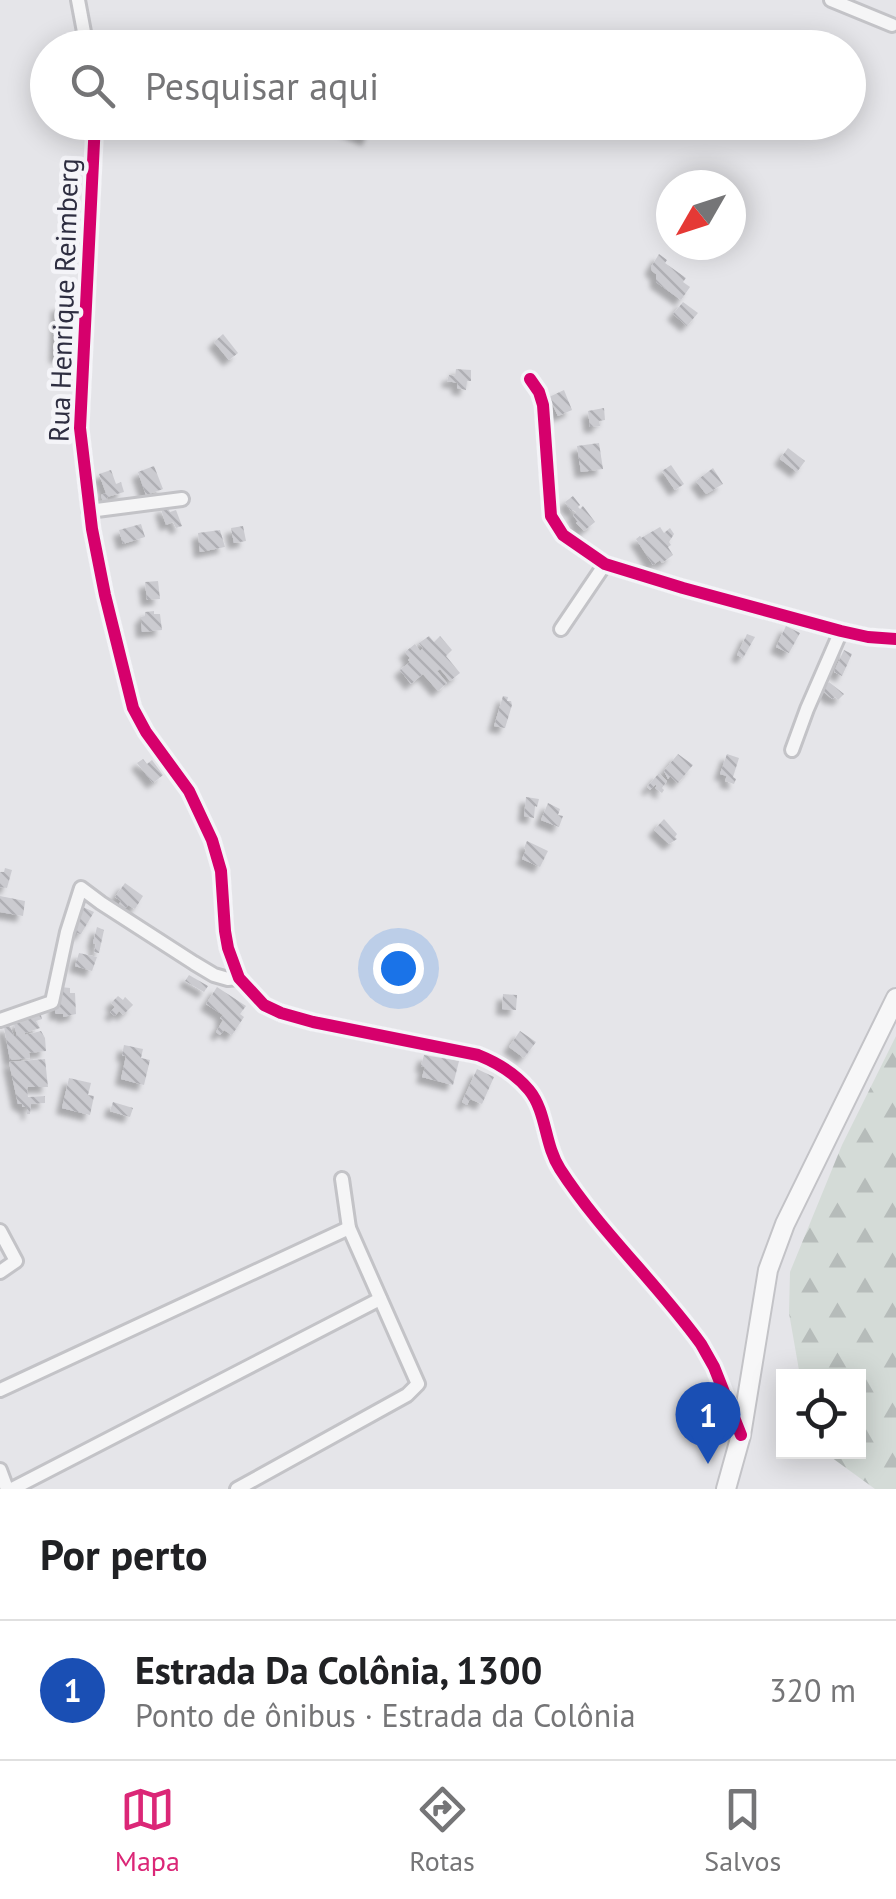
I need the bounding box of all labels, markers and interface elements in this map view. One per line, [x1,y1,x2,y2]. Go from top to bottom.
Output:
search box [30,30,866,140]
icon: search [65,58,120,113]
text: Pesquisar aqui [145,61,379,110]
street label: Rua Henrique Reimberg [40,158,86,442]
north arrow [656,170,746,260]
your location [373,943,424,994]
map controls [776,1369,866,1459]
button: locate [776,1369,866,1459]
pin: 1 [676,1382,740,1464]
text: Por perto [40,1527,207,1582]
text: Estrada Da Colônia, 1300 [135,1645,542,1694]
text: 1 [63,1669,82,1711]
text: 320 m [769,1669,856,1711]
text: Ponto de ônibus · Estrada da Colônia [135,1694,636,1736]
tab: Mapa [115,1782,180,1879]
tab: Rotas [409,1782,475,1879]
tab: Salvos [704,1782,781,1879]

